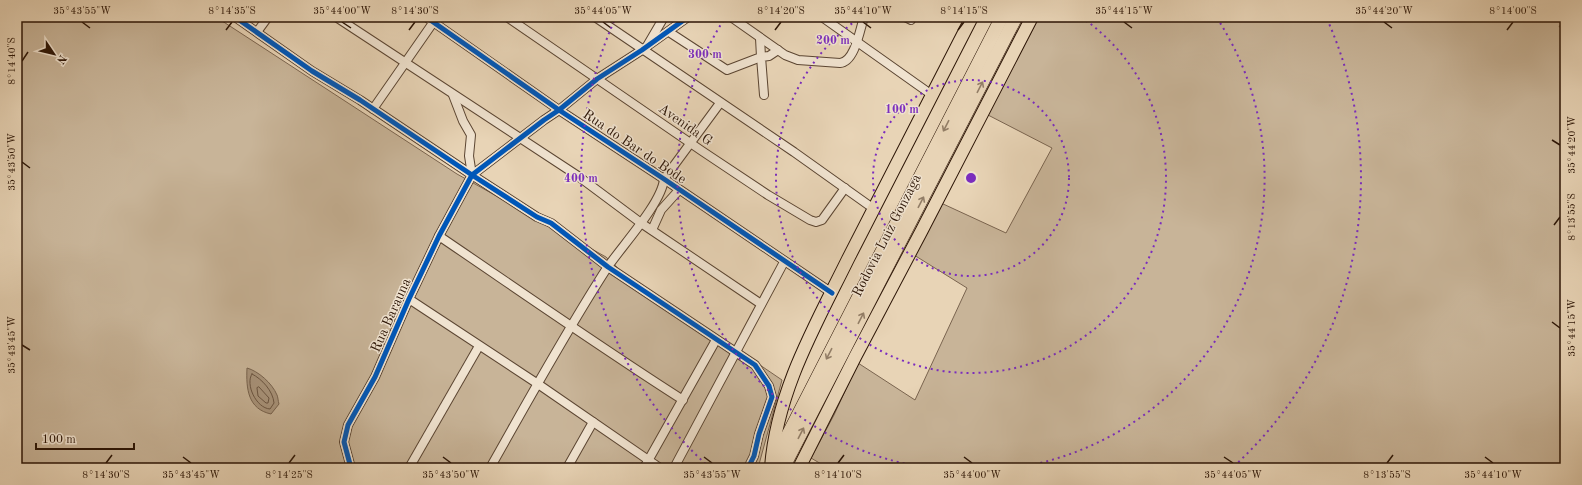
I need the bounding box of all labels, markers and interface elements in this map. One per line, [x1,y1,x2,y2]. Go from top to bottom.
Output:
text: 35°43'55"W [53,6,111,16]
text: 8°14'35"S [208,6,256,16]
text: 35°44'00"W [313,6,371,16]
text: 8°14'30"S [391,6,439,16]
text: 35°44'05"W [574,6,632,16]
text: 8°14'20"S [757,6,805,16]
text: 35°44'10"W [834,6,892,16]
text: 8°14'15"S [940,6,988,16]
text: 35°44'15"W [1095,6,1153,16]
text: 35°44'20"W [1355,6,1413,16]
text: 8°14'00"S [1489,6,1537,16]
north arrow [34,34,74,74]
text: 200 m [816,35,850,47]
text: 8°14'40"S [7,37,17,85]
text: 300 m [688,49,722,61]
text: N [54,52,68,66]
one-way arrow [977,81,984,93]
street label: Avenida G [656,101,715,148]
text: 100 m [885,104,919,116]
street label: Rua do Bar do Bode [580,107,689,187]
text: 35°44'20"W [1567,116,1577,174]
one-way arrow [942,120,949,132]
text: 35°43'50"W [7,133,17,191]
centre of rings [964,171,978,185]
street label: Rodovia Luiz Gonzaga [850,172,924,299]
text: 400 m [564,173,598,185]
text: 8°13'55"S [1567,193,1577,241]
one-way arrow [917,197,925,209]
street label: Rua Barauna [368,276,414,355]
text: 35°44'15"W [1567,299,1577,357]
one-way arrow [858,312,865,324]
text: 35°43'45"W [7,316,17,374]
one-way arrow [825,348,832,360]
scale bar [36,425,134,451]
one-way arrow [798,428,805,440]
text: 100 m [42,434,76,446]
text: 8°14'30"S [82,470,130,480]
text: 35°43'45"W [162,470,220,480]
text: 8°14'25"S [265,470,313,480]
text: 35°43'50"W [422,470,480,480]
text: 35°43'55"W [683,470,741,480]
text: 8°14'10"S [814,470,862,480]
text: 35°44'00"W [943,470,1001,480]
text: 35°44'05"W [1204,470,1262,480]
text: 8°13'55"S [1363,470,1411,480]
text: 35°44'10"W [1464,470,1522,480]

